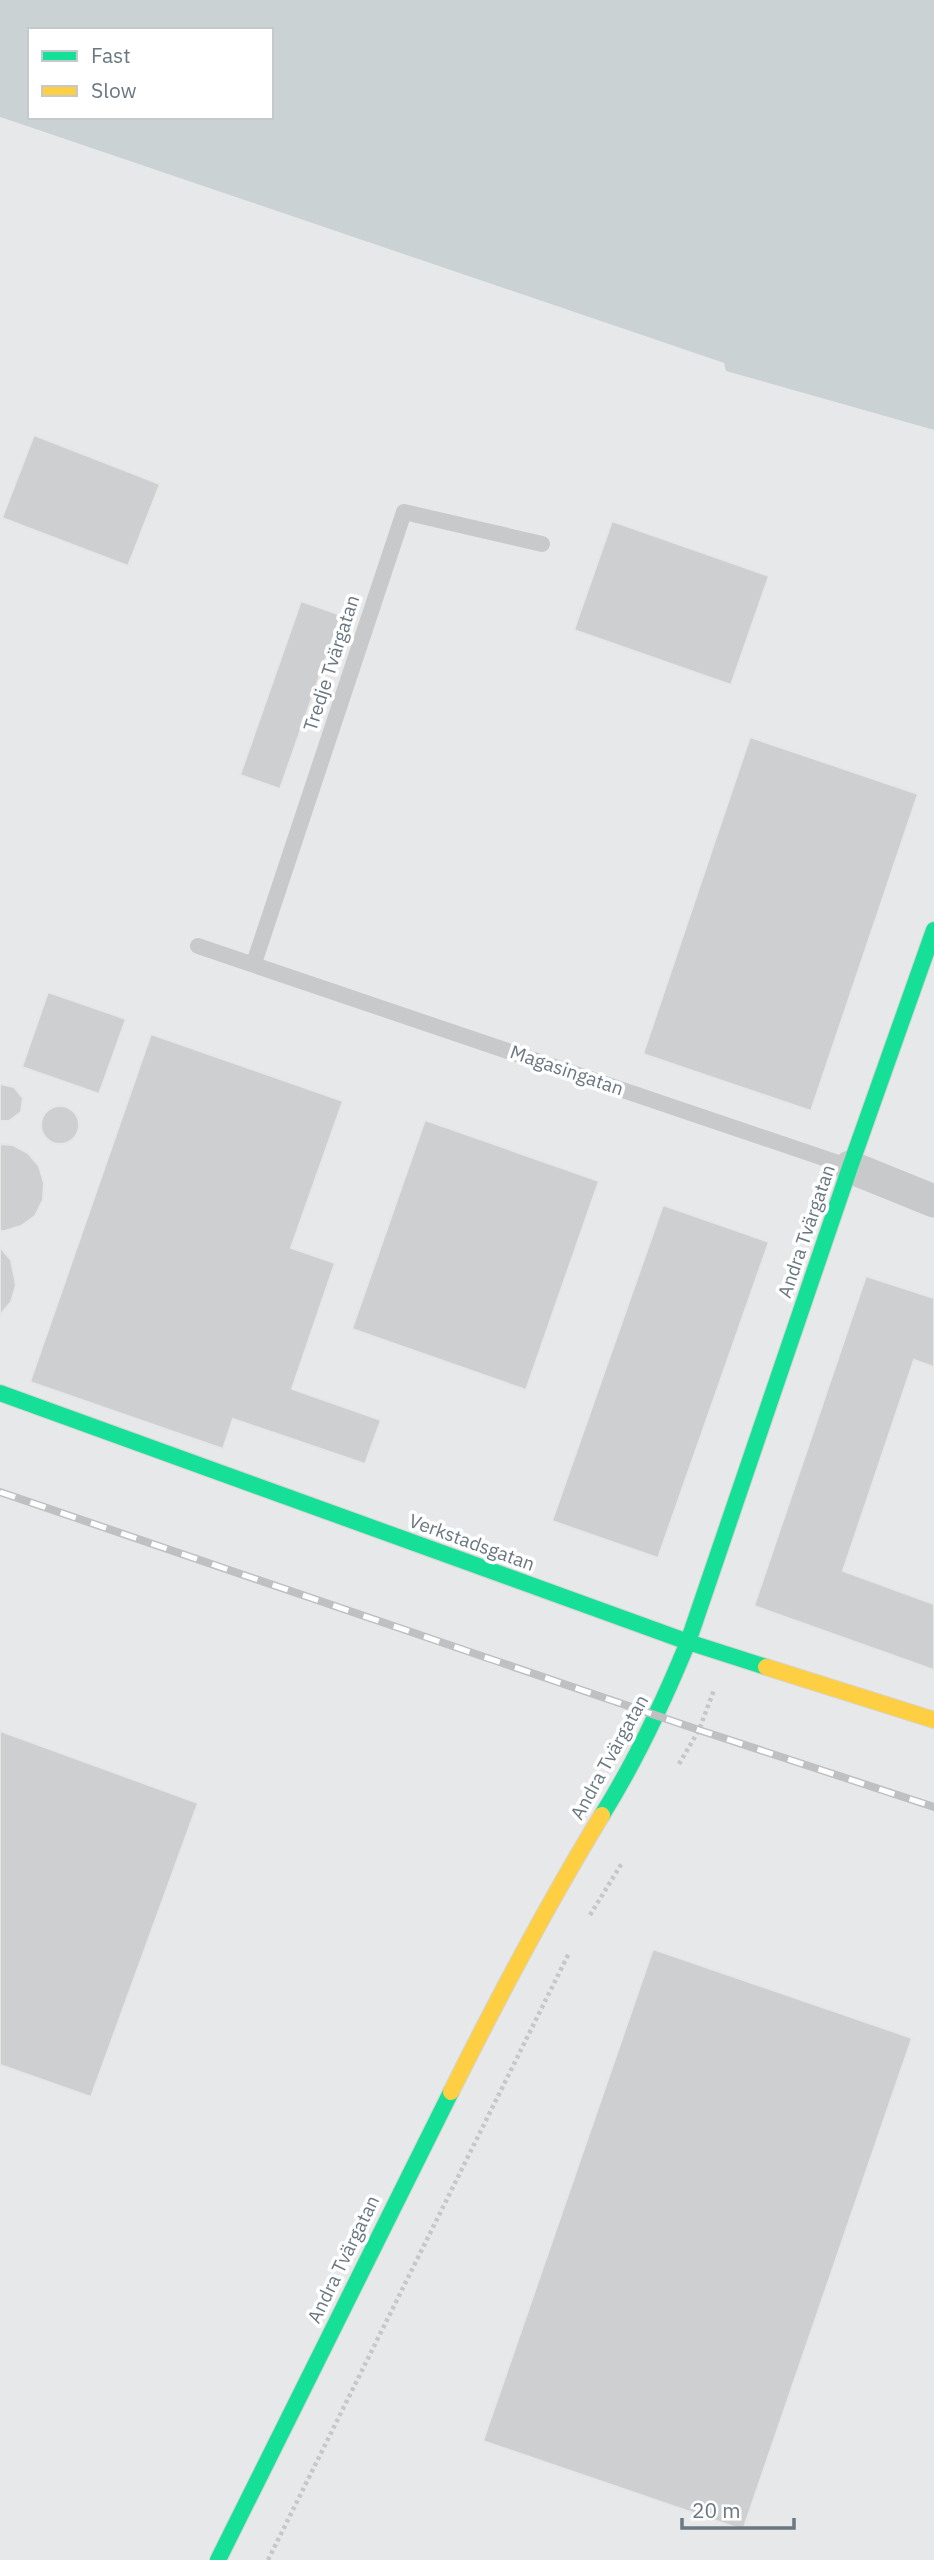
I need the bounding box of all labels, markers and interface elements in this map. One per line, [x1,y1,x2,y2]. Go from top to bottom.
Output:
legend [28,28,273,119]
text: Fast [91,41,131,69]
text: Slow [91,76,137,104]
street label: Tredje Tvärgatan [298,592,364,734]
street label: Magasingatan [507,1039,627,1101]
street label: Andra Tvärgatan [772,1161,840,1301]
street label: Verkstadsgatan [406,1508,538,1576]
street label: Andra Tvärgatan [565,1690,653,1824]
street label: Andra Tvärgatan [302,2191,384,2327]
scale bar [682,2486,794,2530]
text: 20 m [692,2496,741,2524]

